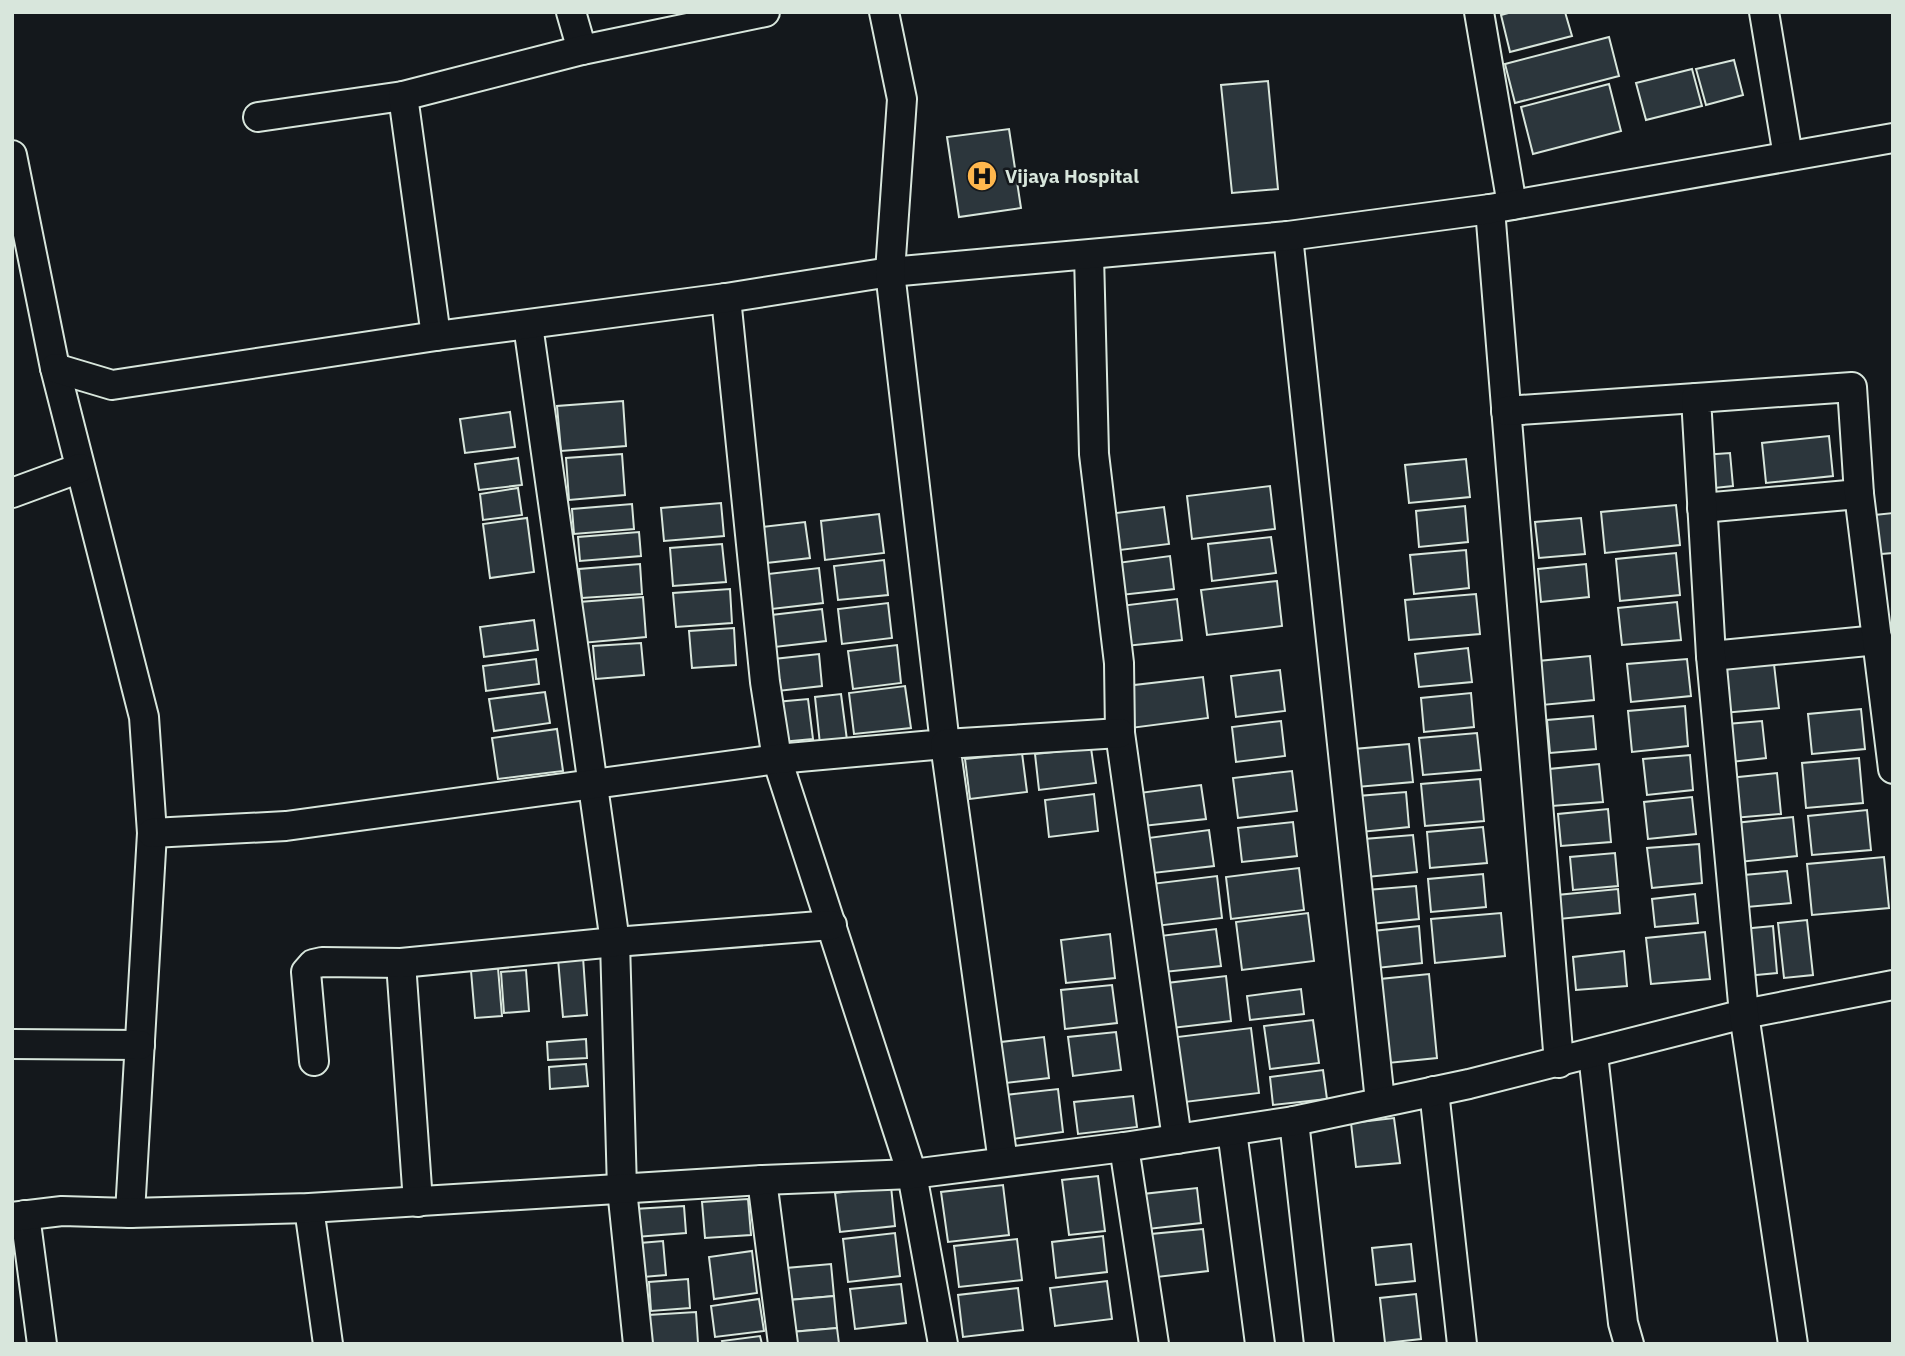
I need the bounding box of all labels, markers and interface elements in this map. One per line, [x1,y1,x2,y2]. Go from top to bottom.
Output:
hospital icon: Vijaya Hospital [965,159,999,193]
place label: Vijaya Hospital [1005,164,1139,188]

